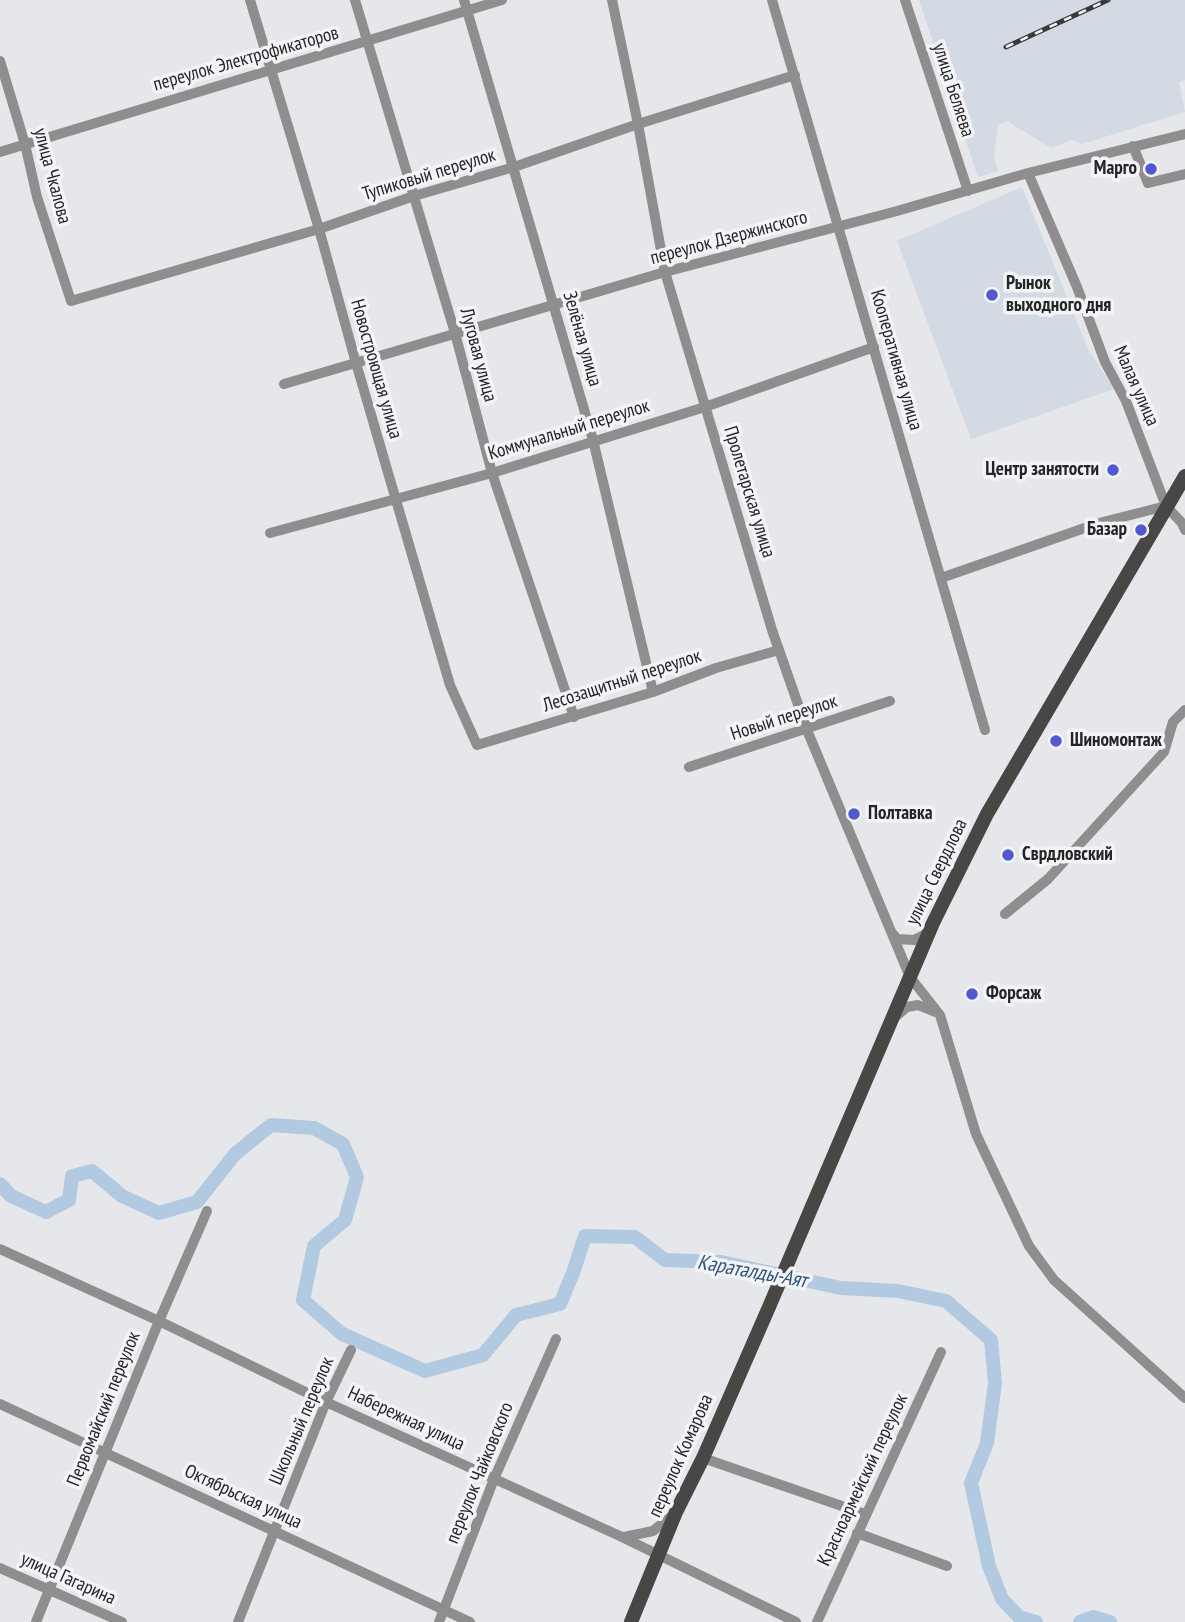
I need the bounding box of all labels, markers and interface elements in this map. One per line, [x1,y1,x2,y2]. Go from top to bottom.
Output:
street label: переулок Электрофикаторов [151,22,341,96]
street label: улица Беляева [927,40,979,140]
street label: улица Чкалова [28,126,76,226]
street label: Тупиковый переулок [360,144,498,206]
place label: Марго [1094,158,1137,180]
marker: Марго [1143,161,1159,177]
street label: переулок Дзержинского [648,206,810,270]
place label: Рынок выходного дня [1006,273,1111,317]
street label: Кооперативная улица [865,287,927,433]
marker: Рынок выходного дня [984,287,1000,303]
street label: Зелёная улица [558,289,606,389]
street label: Новостроющая улица [345,297,407,441]
street label: Луговая улица [455,306,501,404]
street label: Малая улица [1108,342,1164,430]
street label: Коммунальный переулок [486,395,652,465]
street label: Пролетарская улица [718,424,780,560]
place label: Центр занятости [985,459,1099,481]
marker: Центр занятости [1105,462,1121,478]
place label: Базар [1087,519,1127,541]
marker: Базар [1133,522,1149,538]
street label: Лесозащитный переулок [540,645,704,717]
street label: Новый переулок [728,690,840,746]
place label: Шиномонтаж [1070,730,1162,752]
marker: Шиномонтаж [1048,733,1064,749]
place label: Полтавка [868,803,933,825]
marker: Полтавка [846,806,862,822]
street label: улица Свердлова [901,815,973,929]
place label: Сврдловский [1022,844,1113,866]
marker: Сврдловский [1000,847,1016,863]
place label: Форсаж [986,983,1041,1005]
marker: Форсаж [964,986,980,1002]
water label: Караталды-Аят [695,1250,809,1294]
street label: Первомайский переулок [63,1328,145,1490]
street label: Школьный переулок [265,1354,339,1488]
street label: Набережная улица [344,1382,468,1456]
street label: Красноармейский переулок [813,1390,913,1570]
street label: переулок Комарова [644,1391,718,1521]
street label: переулок Чайковского [441,1399,519,1547]
street label: Октябрьская улица [181,1460,305,1534]
street label: улица Гагарина [17,1548,119,1610]

